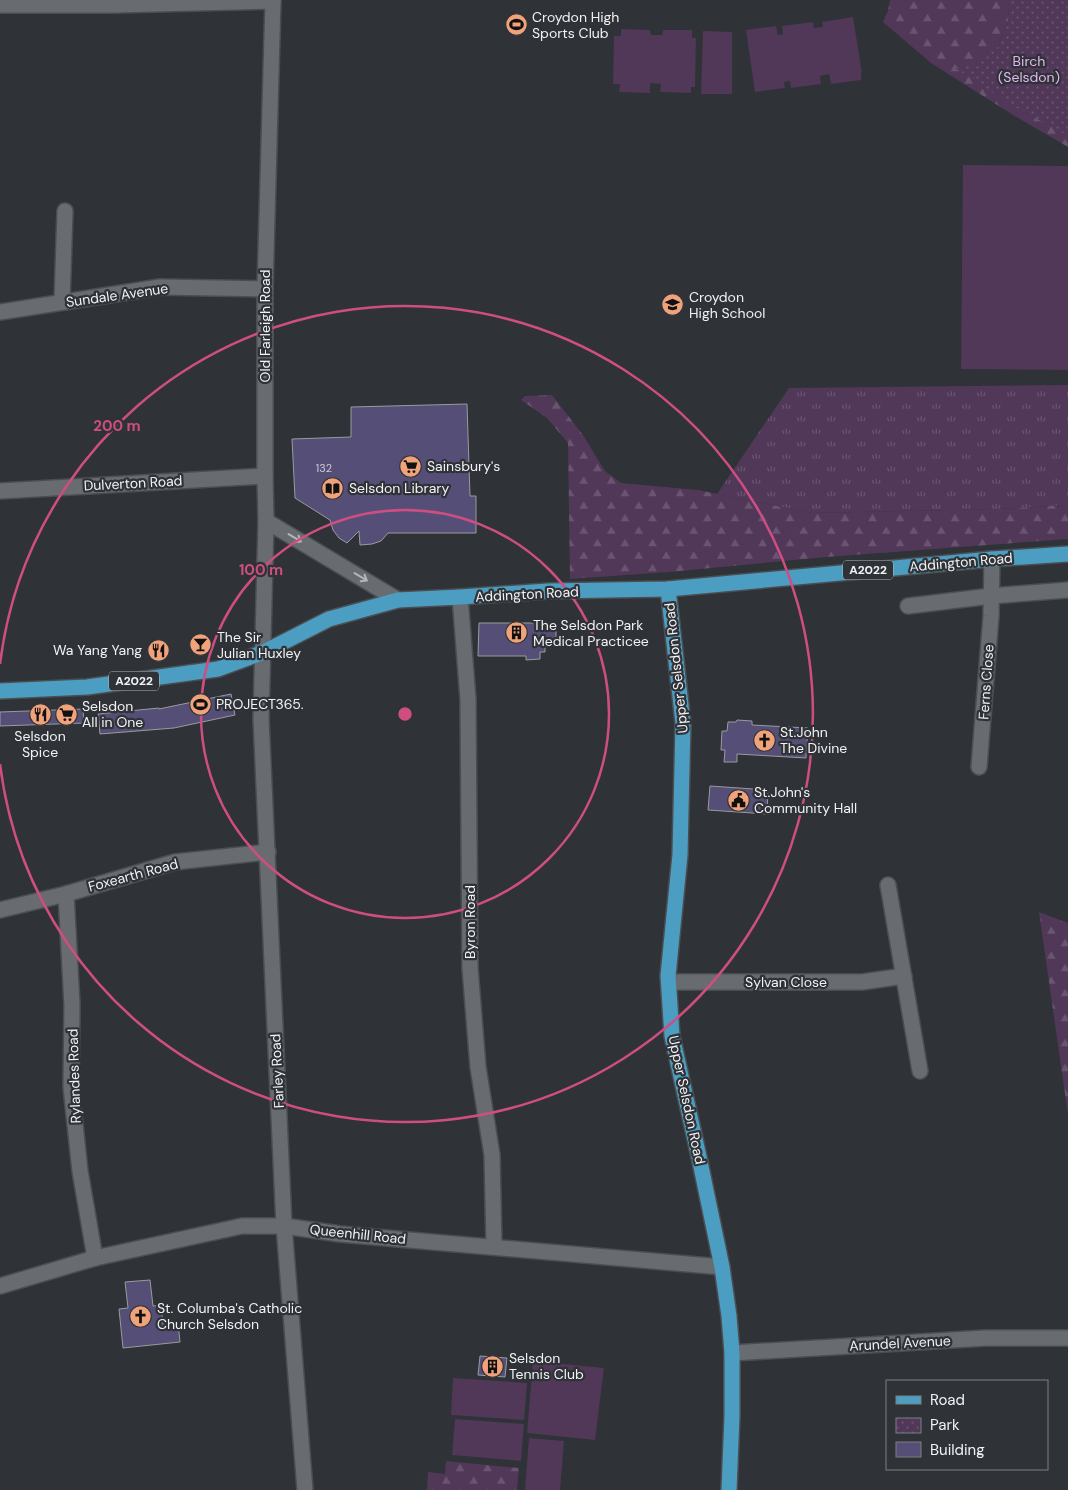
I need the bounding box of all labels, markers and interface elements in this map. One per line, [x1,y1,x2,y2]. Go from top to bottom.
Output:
place label: Croydon High Sports Club [532,8,619,42]
sports icon: Croydon High Sports Club [504,13,528,37]
park label: Birch (Selsdon) [998,52,1060,86]
street label: Old Farleigh Road [256,270,274,382]
street label: Sundale Avenue [65,279,169,311]
place label: Croydon High School [689,288,765,322]
school or university icon: Croydon High School [661,293,685,317]
text: 200 m [93,416,141,436]
supermarket icon: Sainsbury's [399,454,423,478]
place label: Sainsbury's [427,457,500,475]
house number: 132 [316,461,332,475]
street label: Dulverton Road [83,471,183,495]
library icon: Selsdon Library [321,476,345,500]
place label: Selsdon Library [349,479,450,497]
one-way arrow [287,534,301,544]
street label: Addington Road [909,549,1013,575]
text: 100 m [239,560,283,580]
road number: A2022 [843,560,893,580]
one-way arrow [353,573,367,583]
street label: Addington Road [475,582,579,606]
street label: Upper Selsdon Road [660,602,692,734]
place label: The Selsdon Park Medical Practicee [533,616,649,650]
building icon: The Selsdon Park Medical Practicee [505,621,529,645]
place label: The Sir Julian Huxley [217,628,301,662]
bar icon: The Sir Julian Huxley [189,633,213,657]
restaurant icon: Wa Yang Yang [146,638,170,662]
place label: Wa Yang Yang [53,641,142,659]
street label: Ferns Close [974,644,998,720]
road number: A2022 [109,671,159,690]
sports icon: PROJECT365. [188,692,212,716]
place label: PROJECT365. [216,695,304,713]
place label: Selsdon All in One [82,697,143,731]
restaurant icon: Selsdon Spice [28,702,52,726]
supermarket icon: Selsdon All in One [54,702,78,726]
centre of rings [396,705,414,723]
place label: St.John The Divine [780,723,847,757]
place label: Selsdon Spice [14,727,66,761]
church icon: St.John The Divine [752,728,776,752]
place label: St.John's Community Hall [754,783,857,817]
public building icon: St.John's Community Hall [726,788,750,812]
street label: Foxearth Road [86,854,180,896]
street label: Byron Road [461,885,479,959]
street label: Sylvan Close [745,973,827,991]
street label: Rylandes Road [63,1028,85,1124]
street label: Farley Road [266,1033,288,1109]
street label: Upper Selsdon Road [665,1034,709,1166]
street label: Queenhill Road [309,1220,407,1248]
place label: St. Columba's Catholic Church Selsdon [157,1299,302,1333]
church icon: St. Columba's Catholic Church Selsdon [129,1304,153,1328]
street label: Arundel Avenue [849,1331,951,1355]
place label: Selsdon Tennis Club [509,1349,584,1383]
building icon: Selsdon Tennis Club [481,1354,505,1378]
legend [886,1380,1048,1470]
text: Road [930,1390,965,1410]
text: Park [930,1415,960,1435]
text: Building [930,1440,985,1460]

